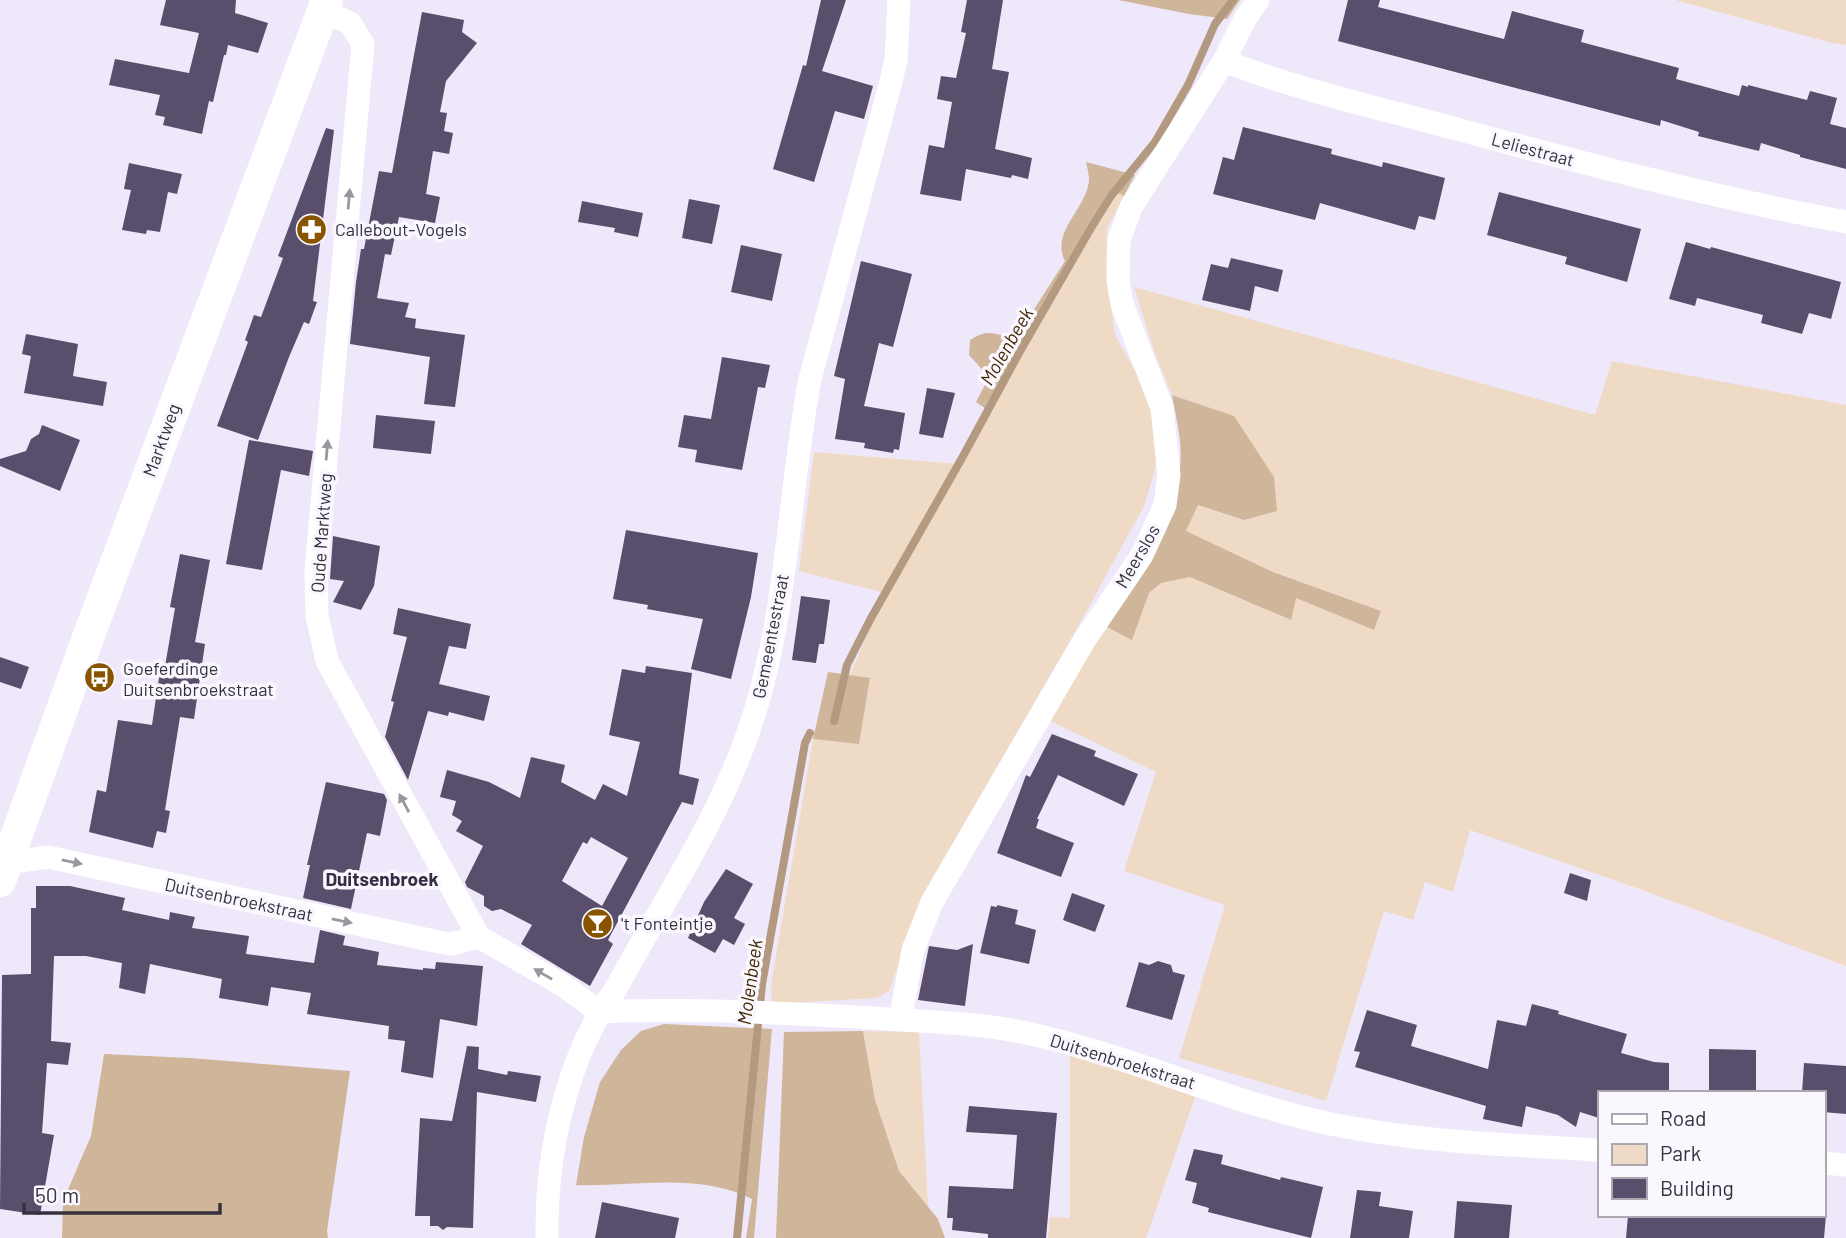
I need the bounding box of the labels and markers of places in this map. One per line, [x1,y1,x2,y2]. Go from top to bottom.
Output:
pharmacy icon: Callebout-Vogels [295,212,329,246]
place label: Callebout-Vogels [335,218,467,240]
place label: Goeferdinge Duitsenbroekstraat [123,657,274,700]
bus stop icon: Goeferdinge Duitsenbroekstraat [83,661,117,695]
bar icon: 't Fonteintje [581,906,615,940]
place label: 't Fonteintje [621,912,713,934]

